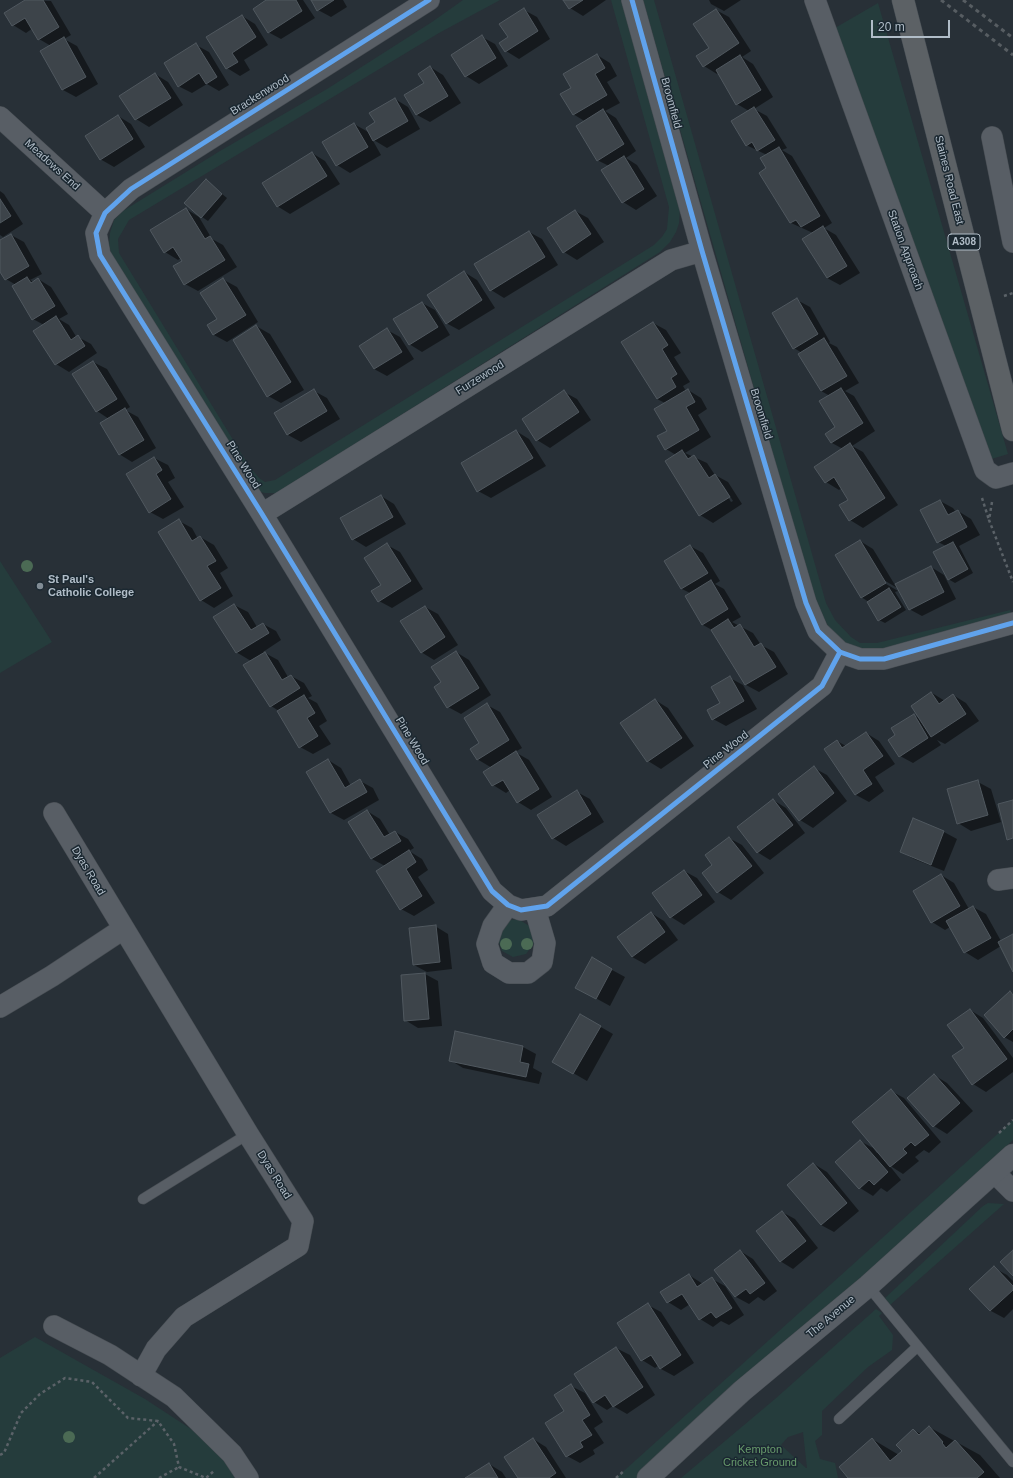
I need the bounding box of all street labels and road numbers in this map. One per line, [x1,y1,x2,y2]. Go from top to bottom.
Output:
street label: Brackenwood [228,72,292,118]
street label: Broomfield [658,76,684,130]
street label: Staines Road East [932,134,966,226]
street label: Meadows End [22,137,82,193]
street label: Station Approach [884,208,926,292]
road number: A308 [948,234,980,250]
street label: Furzewood [453,358,507,398]
street label: Broomfield [747,387,775,441]
street label: Pine Wood [223,439,263,491]
street label: Pine Wood [393,715,431,767]
street label: Pine Wood [701,728,751,772]
street label: Dyas Road [68,844,108,898]
street label: Dyas Road [254,1148,294,1202]
street label: The Avenue [804,1293,858,1341]

